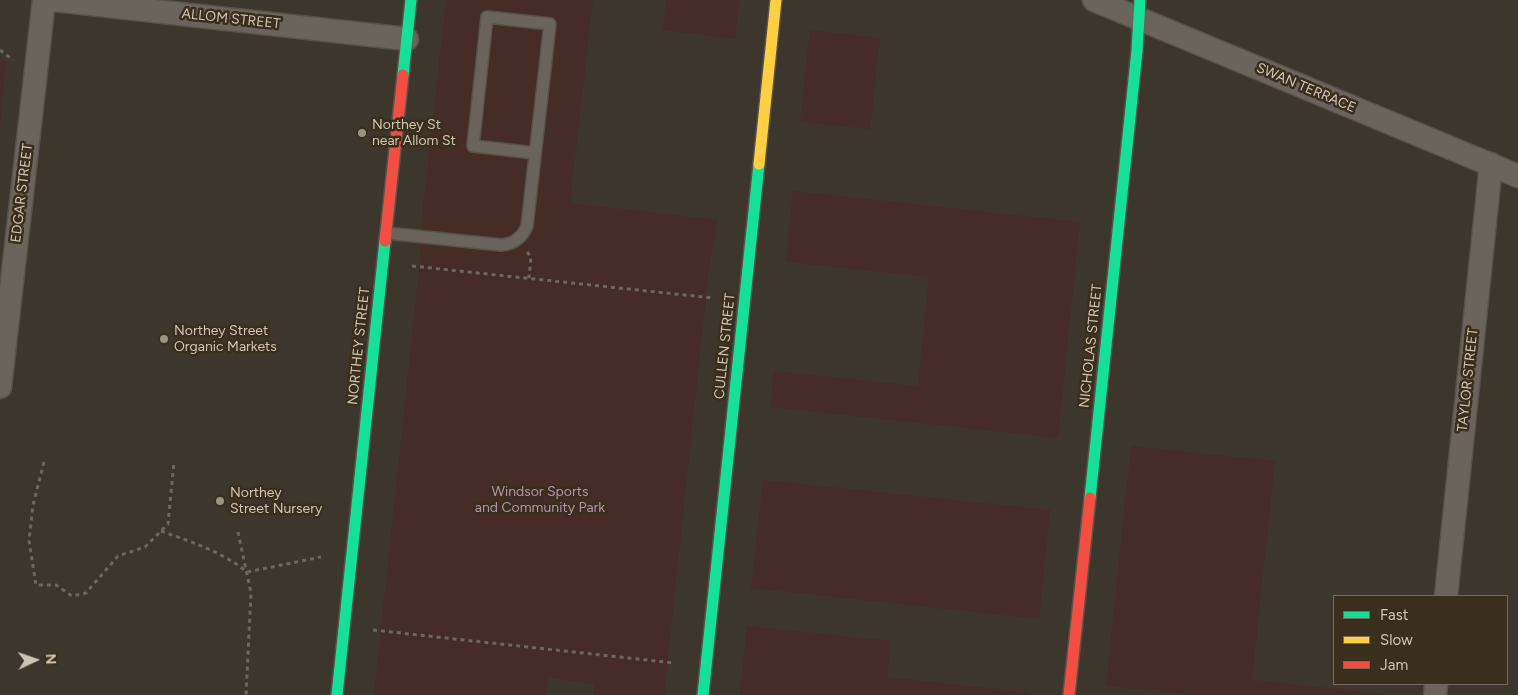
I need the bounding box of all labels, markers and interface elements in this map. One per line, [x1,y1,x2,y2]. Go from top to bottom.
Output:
street label: ALLOM STREET [181,5,281,33]
street label: SWAN TERRACE [1254,59,1358,117]
place label: Northey St near Allom St [372,117,456,150]
marker: Northey St near Allom St [356,127,368,139]
street label: EDGAR STREET [8,143,36,243]
street label: NICHOLAS STREET [1076,283,1106,409]
street label: NORTHEY STREET [344,286,374,406]
street label: CULLEN STREET [711,292,739,400]
place label: Northey Street Organic Markets [174,323,277,356]
street label: TAYLOR STREET [1454,327,1482,433]
marker: Northey Street Organic Markets [158,333,170,345]
park label: Windsor Sports and Community Park [475,484,605,516]
place label: Northey Street Nursery [230,485,322,518]
marker: Northey Street Nursery [214,495,226,507]
legend [1333,595,1508,685]
text: Fast [1380,606,1408,624]
text: Slow [1380,631,1413,649]
north arrow [10,635,60,685]
text: N [42,653,59,665]
text: Jam [1380,656,1408,674]

